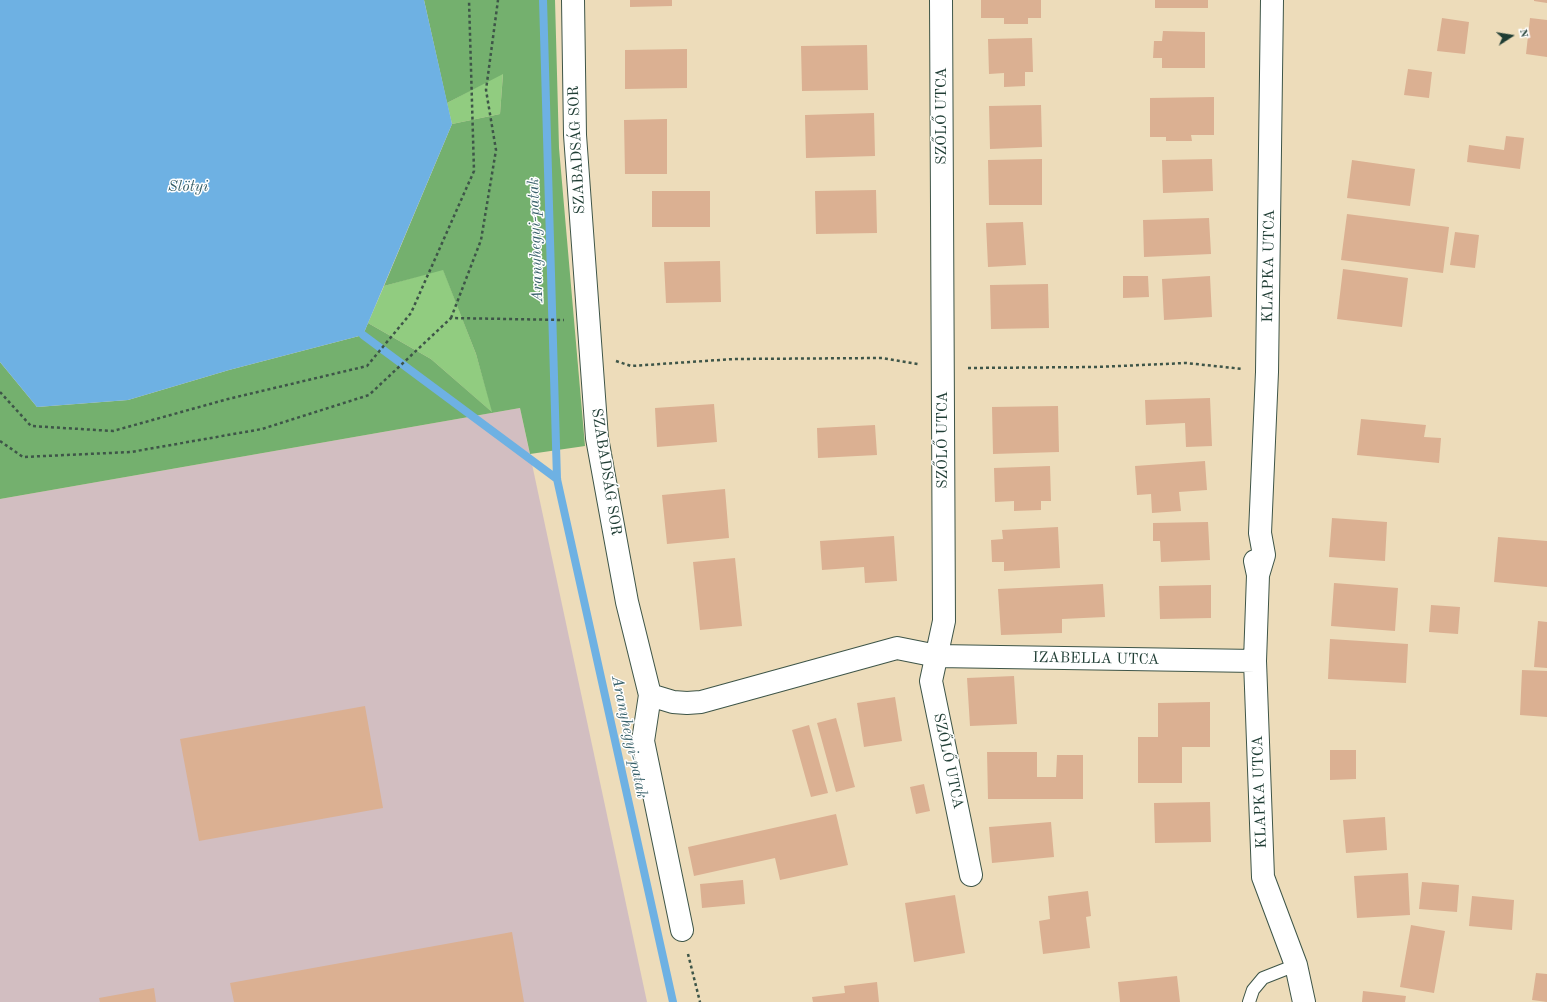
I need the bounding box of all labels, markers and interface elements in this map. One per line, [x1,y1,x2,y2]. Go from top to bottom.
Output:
north arrow [1491,16,1531,56]
text: N [1517,28,1529,39]
street label: SZŐLŐ UTCA [933,67,951,165]
street label: SZABADSÁG SOR [565,85,589,215]
water label: Slötyi [168,177,208,197]
water label: Aranyhegyi-patak [524,177,548,303]
street label: KLAPKA UTCA [1259,209,1279,323]
street label: SZŐLŐ UTCA [934,391,952,489]
street label: SZABADSÁG SOR [587,407,625,537]
street label: IZABELLA UTCA [1032,649,1160,669]
water label: Aranyhegyi-patak [607,674,651,800]
street label: SZŐLŐ UTCA [929,711,967,811]
street label: KLAPKA UTCA [1249,735,1271,849]

